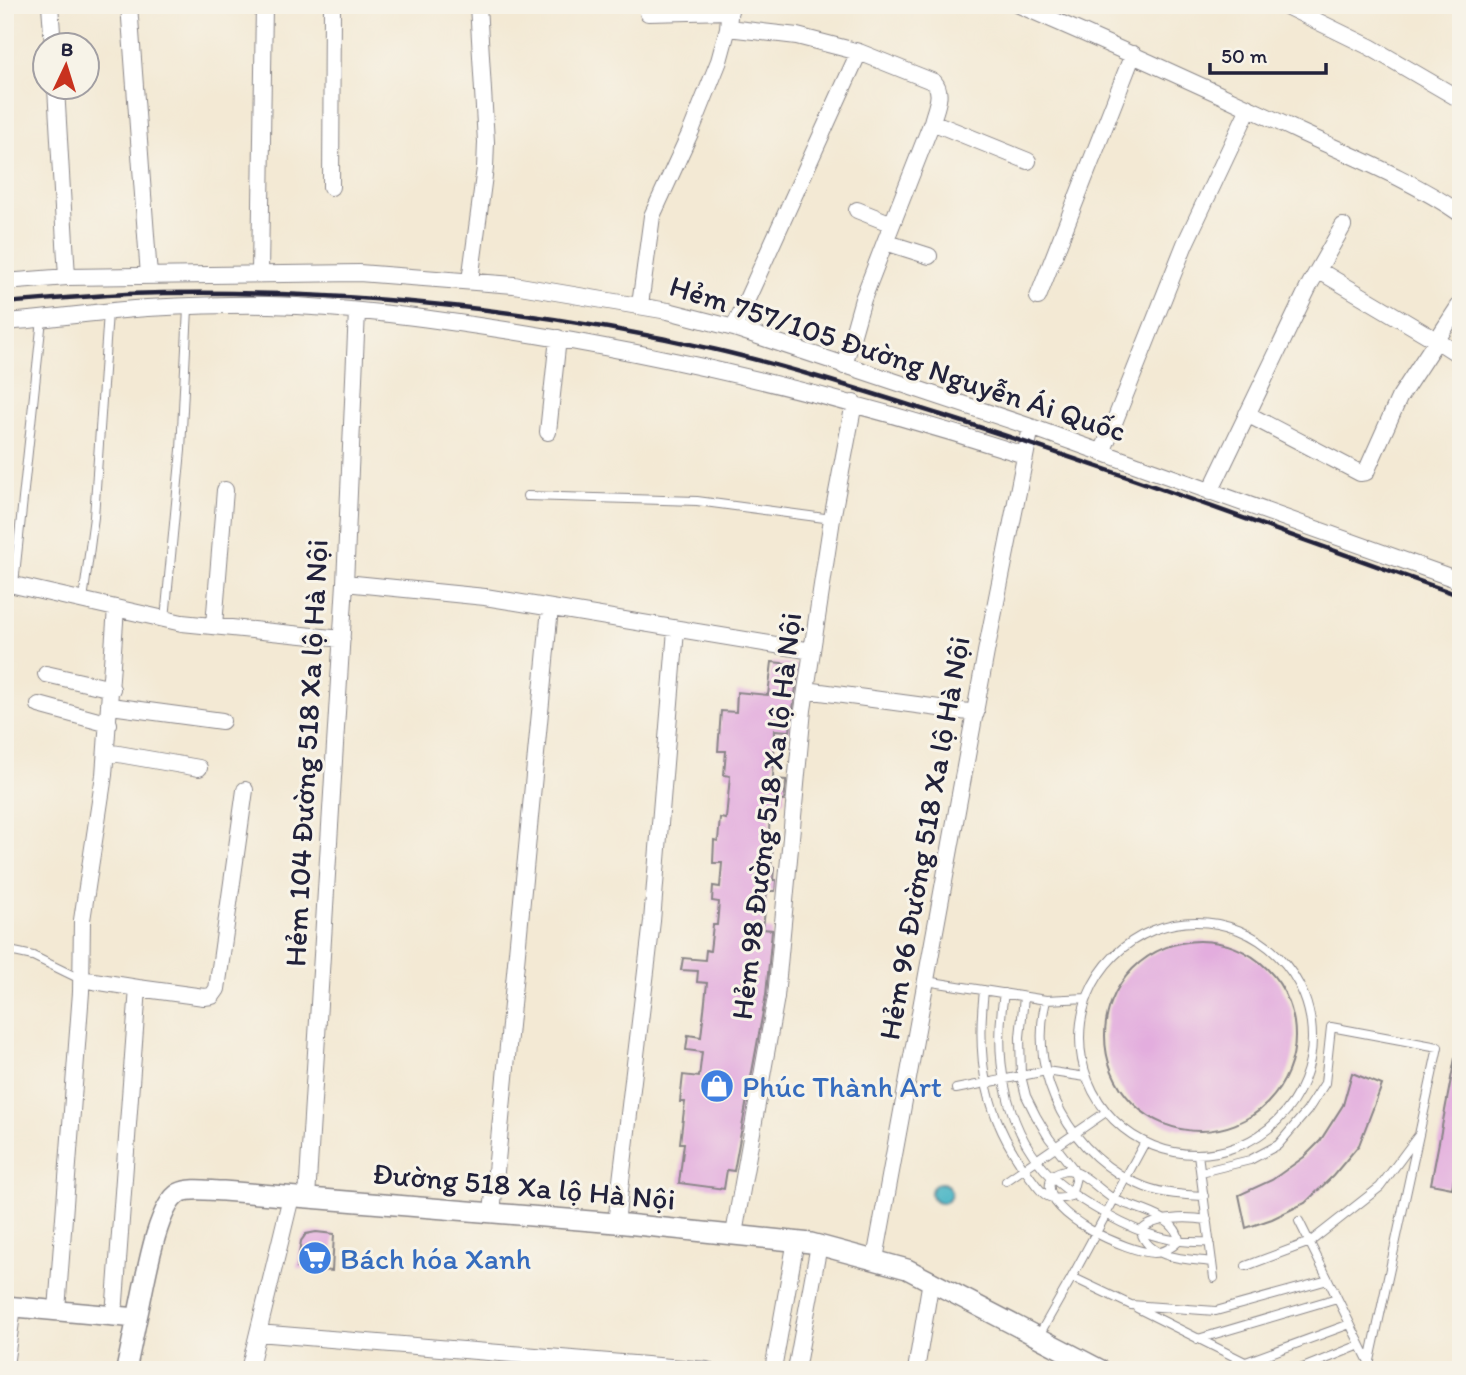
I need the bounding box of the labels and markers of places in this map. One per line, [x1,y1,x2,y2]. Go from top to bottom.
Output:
shop icon: Phúc Thành Art [698,1067,736,1105]
place label: Phúc Thành Art [742,1068,942,1105]
supermarket icon: Bách hóa Xanh [296,1239,334,1277]
place label: Bách hóa Xanh [340,1240,531,1277]

